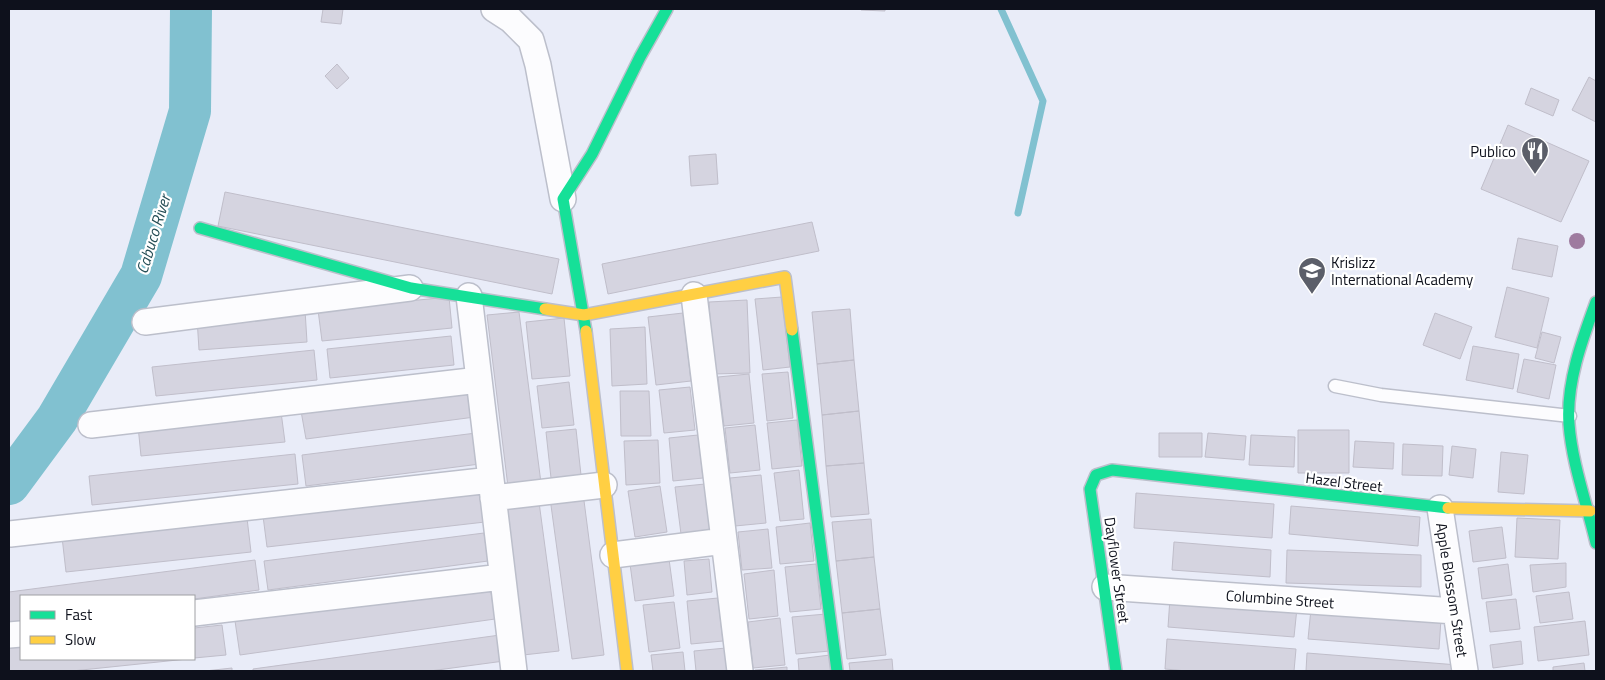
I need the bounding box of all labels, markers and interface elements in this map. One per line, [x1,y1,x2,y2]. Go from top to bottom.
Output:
restaurant icon: Publico [1520,136,1550,175]
place label: Publico [1470,140,1516,163]
water label: Cabuco River [130,190,177,276]
place label: Krislizz International Academy [1331,251,1473,291]
school or university icon: Krislizz International Academy [1297,256,1327,295]
street label: Hazel Street [1304,466,1385,498]
street label: Dayflower Street [1098,516,1136,625]
street label: Apple Blossom Street [1430,521,1474,660]
street label: Columbine Street [1225,584,1336,614]
legend [20,595,195,660]
text: Fast [65,603,93,626]
text: Slow [65,628,96,651]

